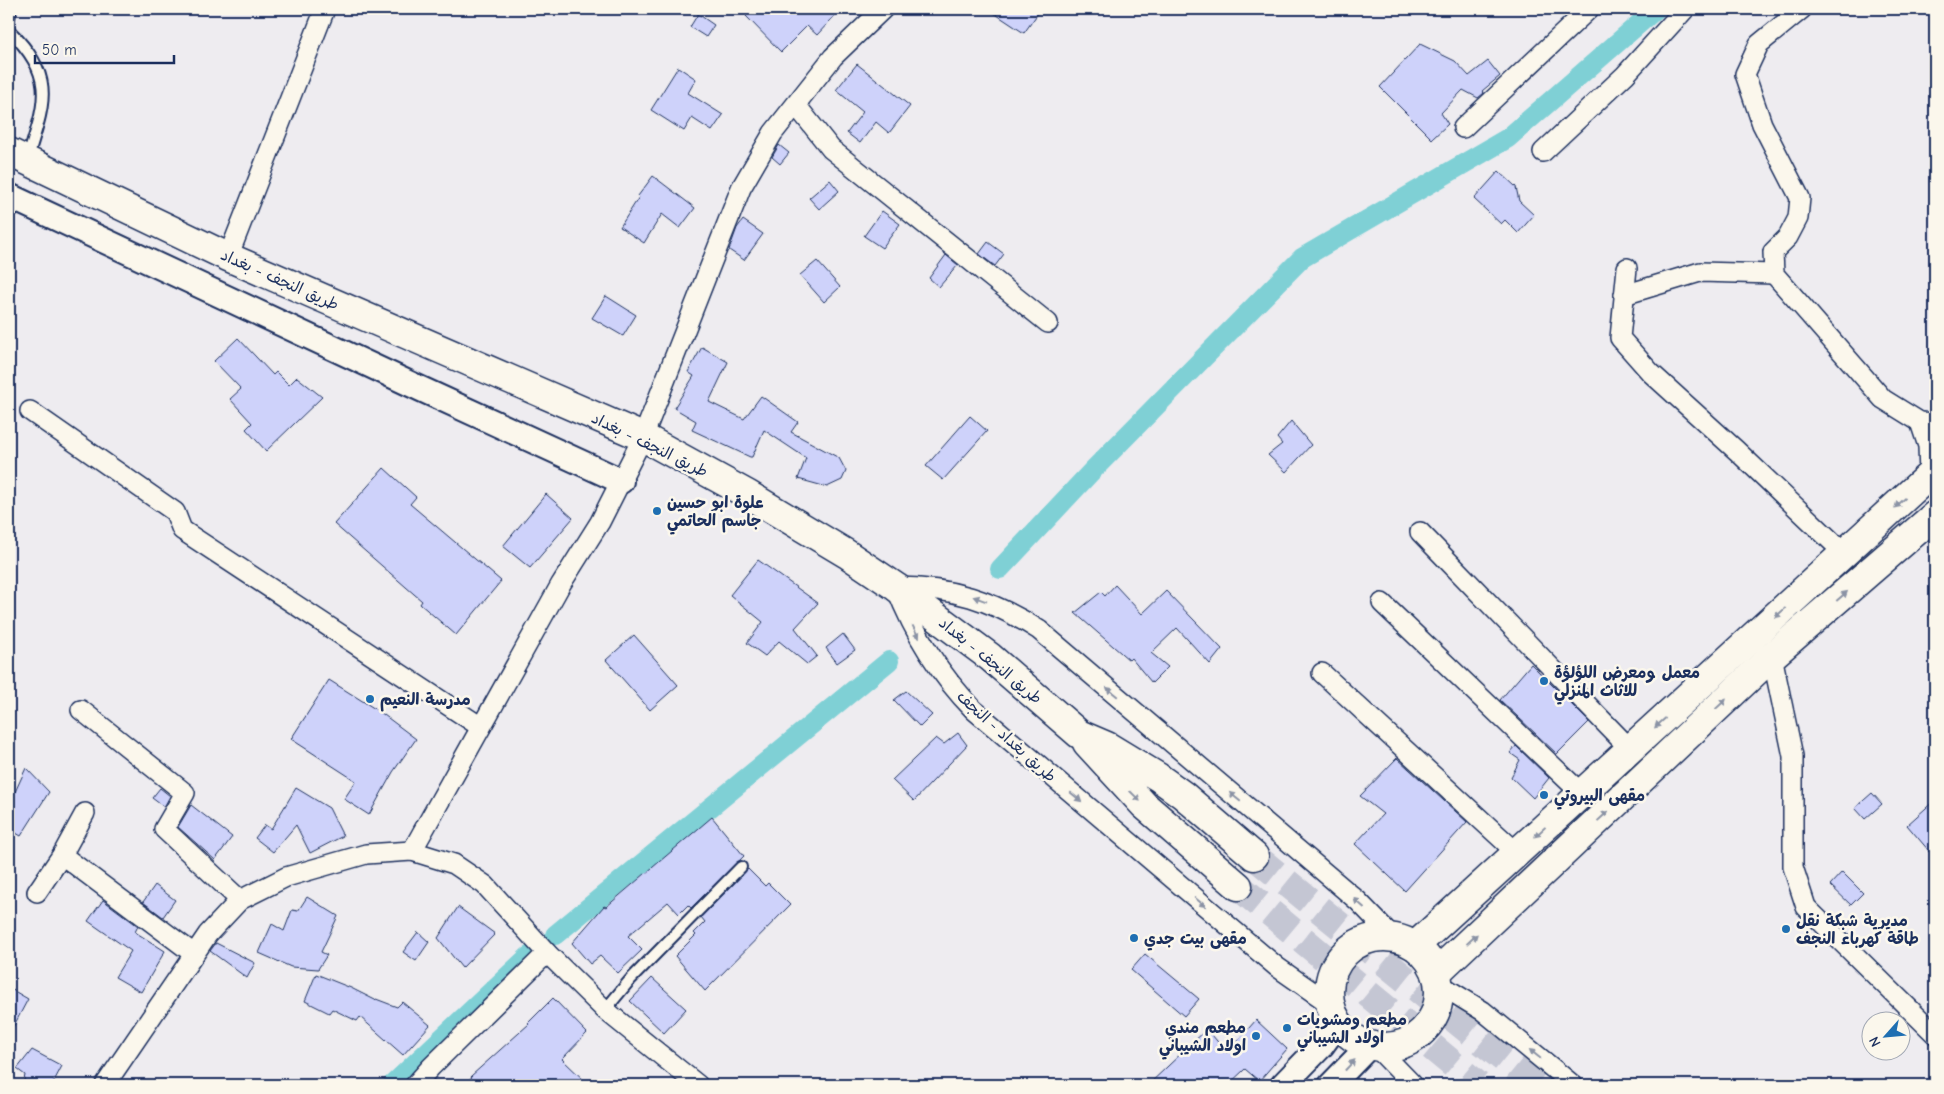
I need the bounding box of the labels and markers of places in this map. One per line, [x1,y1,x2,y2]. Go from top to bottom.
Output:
place label: علوة ابو حسين جاسم الحاتمي [667,494,764,535]
marker: علوة ابو حسين جاسم الحاتمي [651,505,663,517]
place label: معمل ومعرض اللؤلؤة للاثاث المنزلي [1554,664,1700,705]
marker: معمل ومعرض اللؤلؤة للاثاث المنزلي [1538,675,1550,687]
place label: مدرسة النعيم [380,691,471,712]
marker: مدرسة النعيم [364,693,376,705]
place label: مقهى البيروتي [1554,787,1645,810]
marker: مقهى البيروتي [1538,789,1550,801]
place label: مديرية شبكة نقل طاقة كهرباء النجف [1796,912,1919,948]
marker: مديرية شبكة نقل طاقة كهرباء النجف [1780,923,1792,935]
place label: مقهى بيت جدي [1144,930,1247,951]
marker: مقهى بيت جدي [1128,932,1140,944]
place label: مطعم ومشويات اولاد الشيباني [1297,1011,1407,1052]
place label: مطعم مندي اولاد الشيباني [1159,1019,1246,1060]
marker: مطعم ومشويات اولاد الشيباني [1281,1022,1293,1034]
marker: مطعم مندي اولاد الشيباني [1250,1030,1262,1042]

